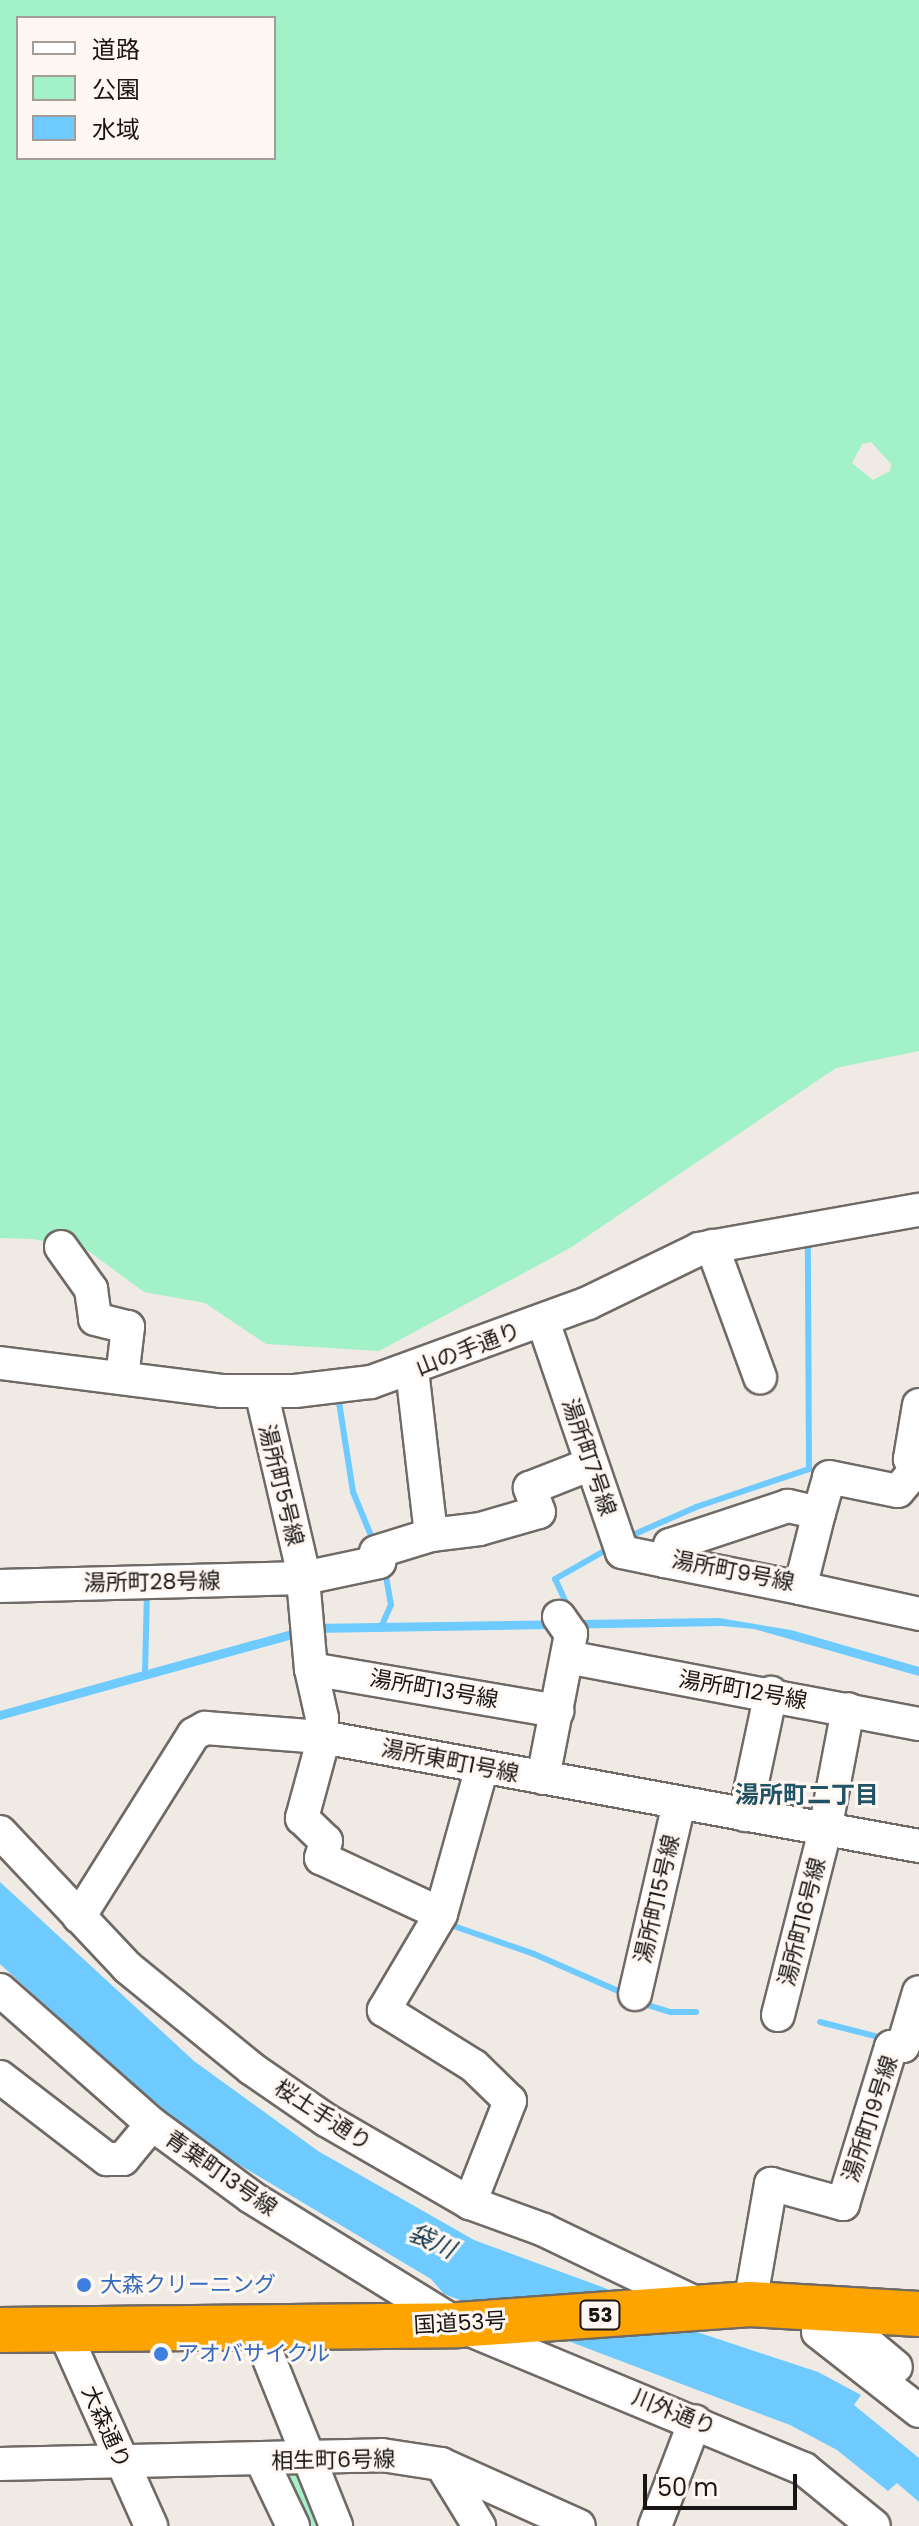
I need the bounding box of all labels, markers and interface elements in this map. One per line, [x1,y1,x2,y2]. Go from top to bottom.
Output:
legend [16,16,276,160]
text: 道路 [92,33,140,66]
text: 公園 [92,73,140,106]
text: 水域 [92,113,140,146]
street label: 山の手通り [412,1317,524,1381]
street label: 湯所町7号線 [557,1395,621,1519]
street label: 湯所町5号線 [253,1422,309,1548]
street label: 湯所町9号線 [670,1546,796,1596]
street label: 湯所町28号線 [84,1568,220,1596]
street label: 湯所町13号線 [368,1665,500,1713]
street label: 湯所町12号線 [677,1666,809,1714]
street label: 湯所東町1号線 [379,1735,521,1787]
district label: 湯所町二丁目 [735,1781,879,1809]
street label: 湯所町15号線 [629,1832,685,1966]
street label: 湯所町16号線 [773,1855,831,1989]
street label: 湯所町19号線 [837,2053,903,2185]
street label: 桜土手通り [270,2074,376,2156]
street label: 青葉町13号線 [160,2125,282,2221]
water label: 袋川 [404,2218,460,2264]
place label: 大森クリーニング [100,2272,276,2298]
marker: 大森クリーニング [75,2276,93,2294]
road number: 53 [578,2299,622,2331]
street label: 国道53号 [413,2307,507,2339]
place label: アオバサイクル [177,2341,331,2367]
marker: アオバサイクル [152,2345,170,2363]
street label: 大森通り [76,2381,136,2473]
street label: 川外通り [628,2383,720,2441]
street label: 相生町6号線 [271,2446,395,2474]
scale bar [647,2458,801,2508]
text: 50 m [657,2471,718,2504]

